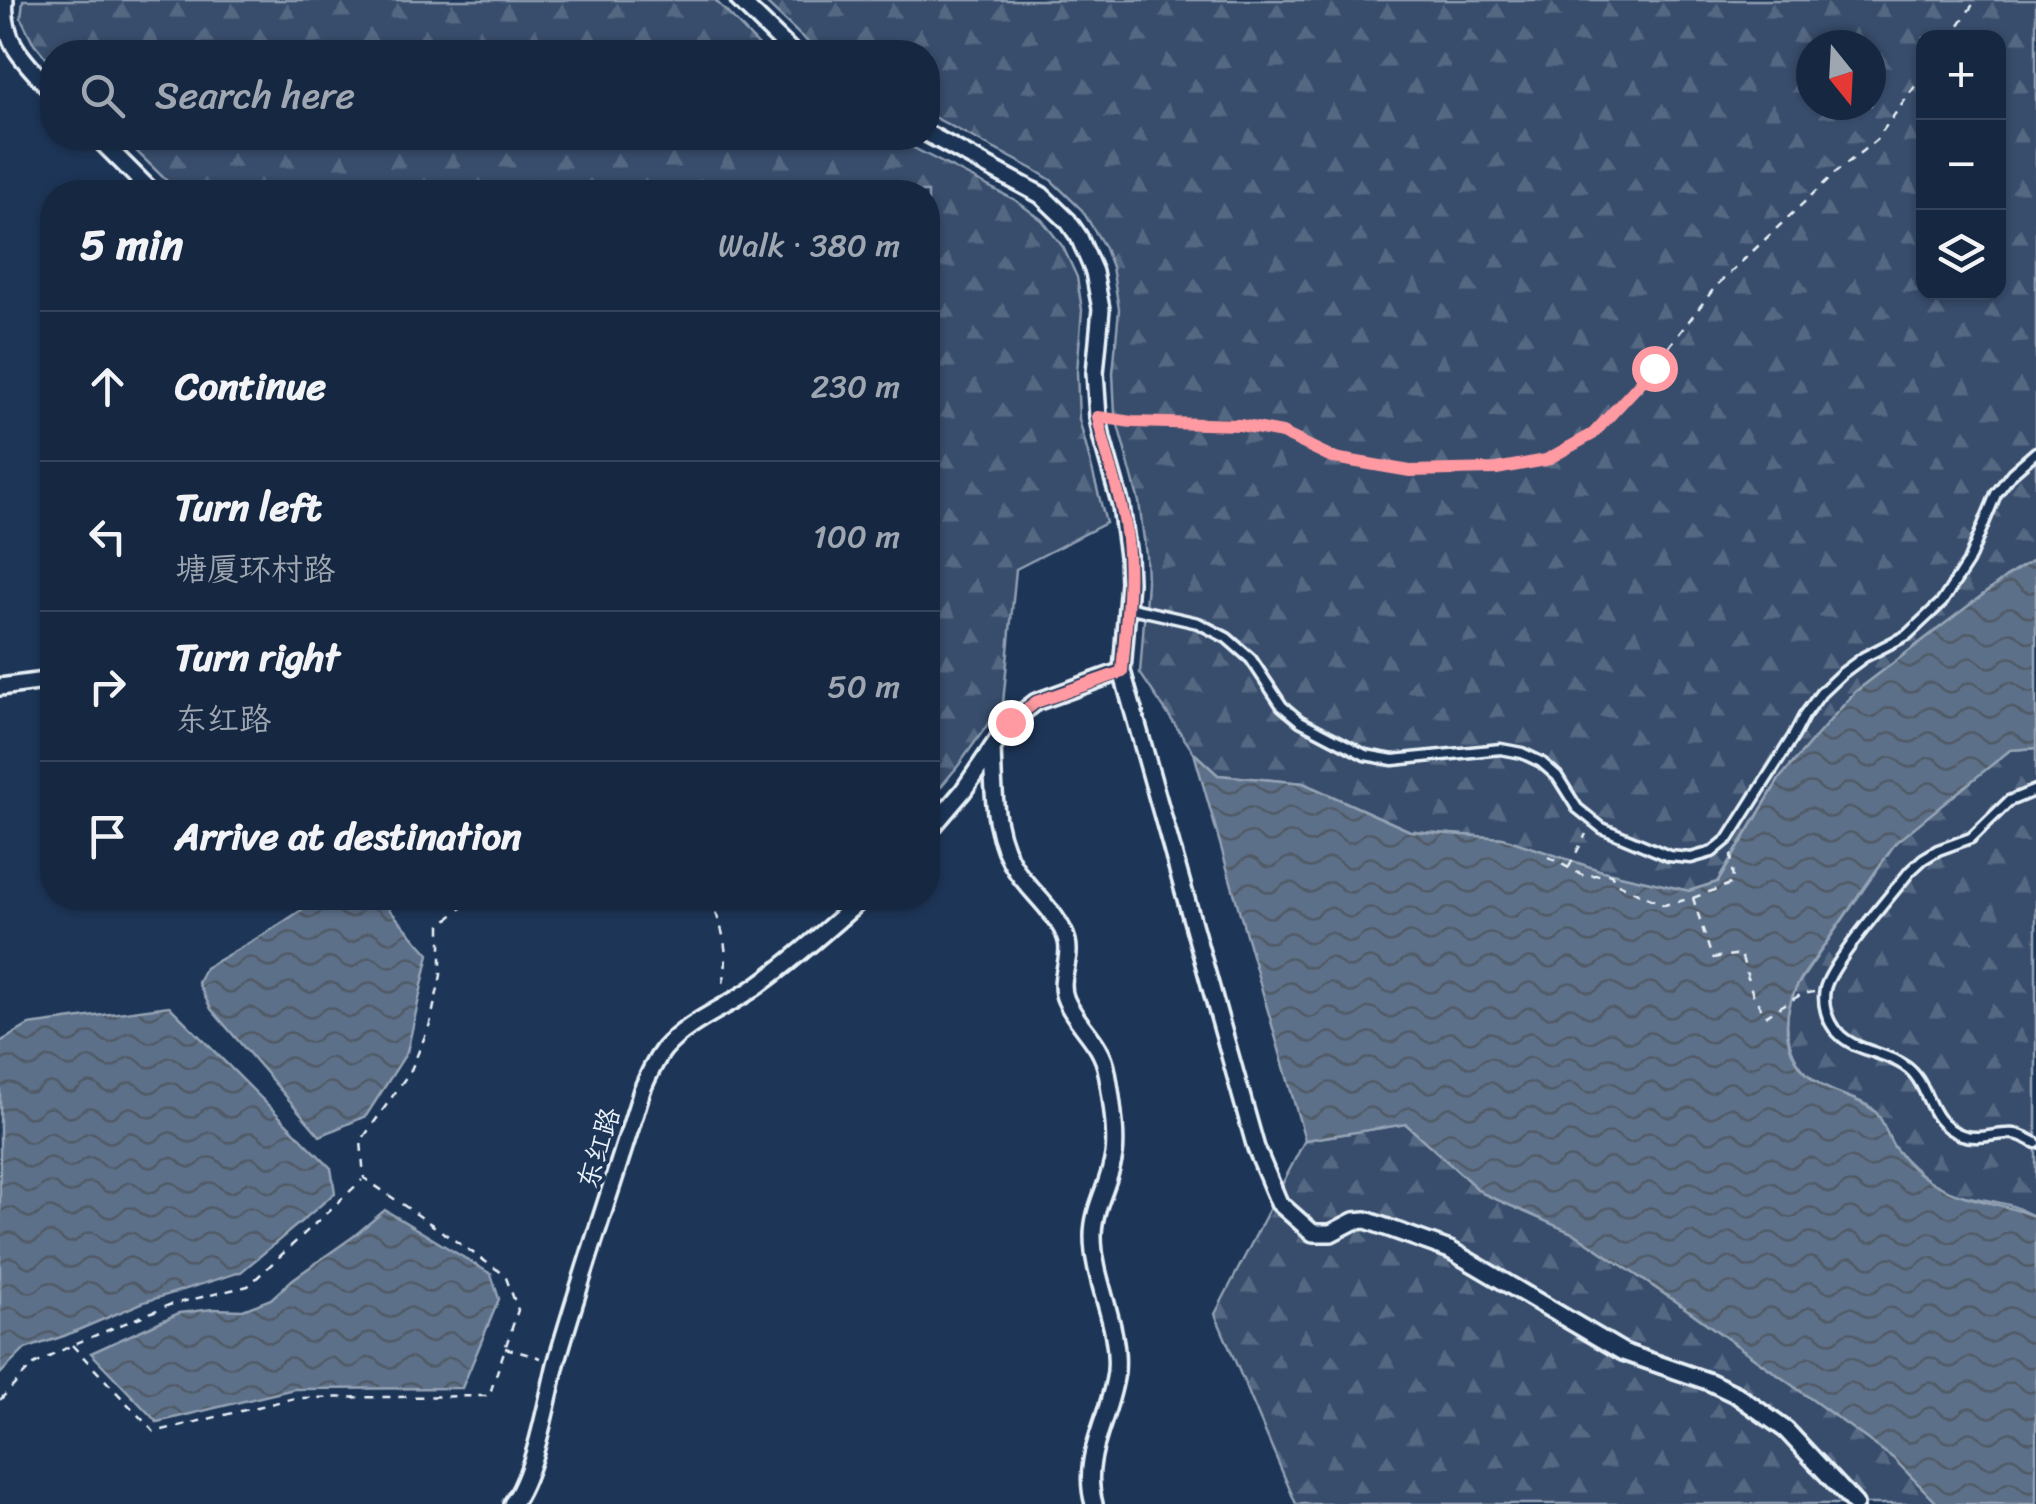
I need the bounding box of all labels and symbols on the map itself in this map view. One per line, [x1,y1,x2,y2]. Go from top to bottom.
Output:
north arrow [1796,30,1886,120]
route start [1632,346,1678,392]
route end [988,700,1034,746]
street label: 东红路 [563,1101,634,1195]

